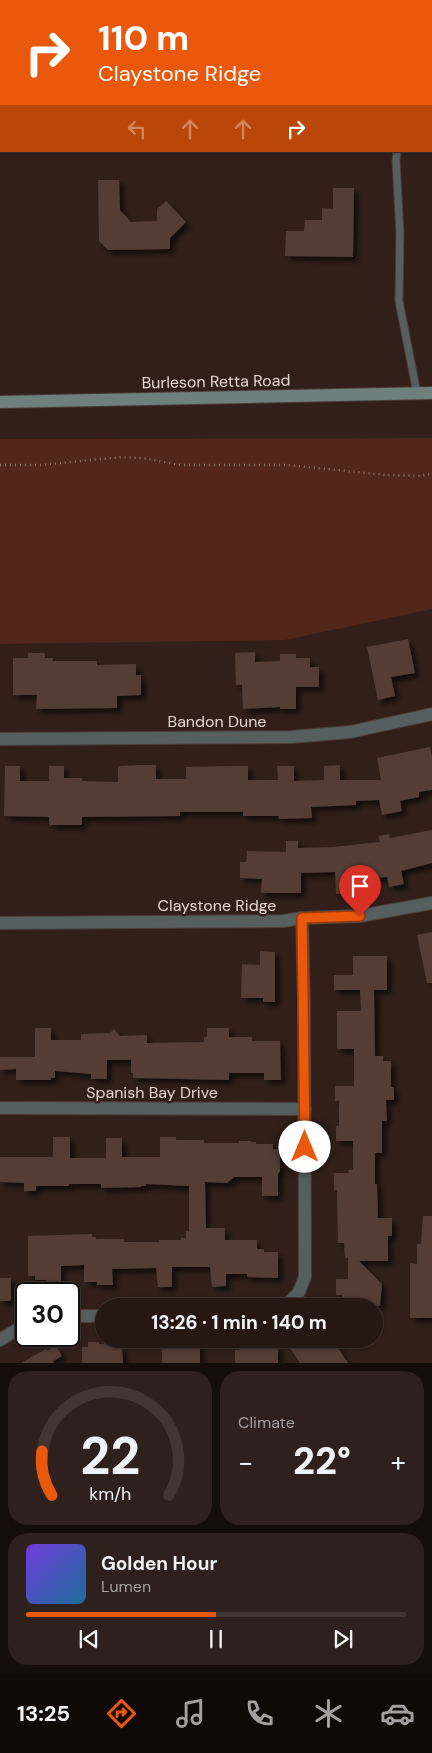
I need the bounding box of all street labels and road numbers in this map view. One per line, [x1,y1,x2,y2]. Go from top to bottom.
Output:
street label: Burleson Retta Road [141,370,291,393]
street label: Bandon Dune [168,711,266,732]
street label: Claystone Ridge [158,895,276,916]
street label: Spanish Bay Drive [86,1082,218,1103]

